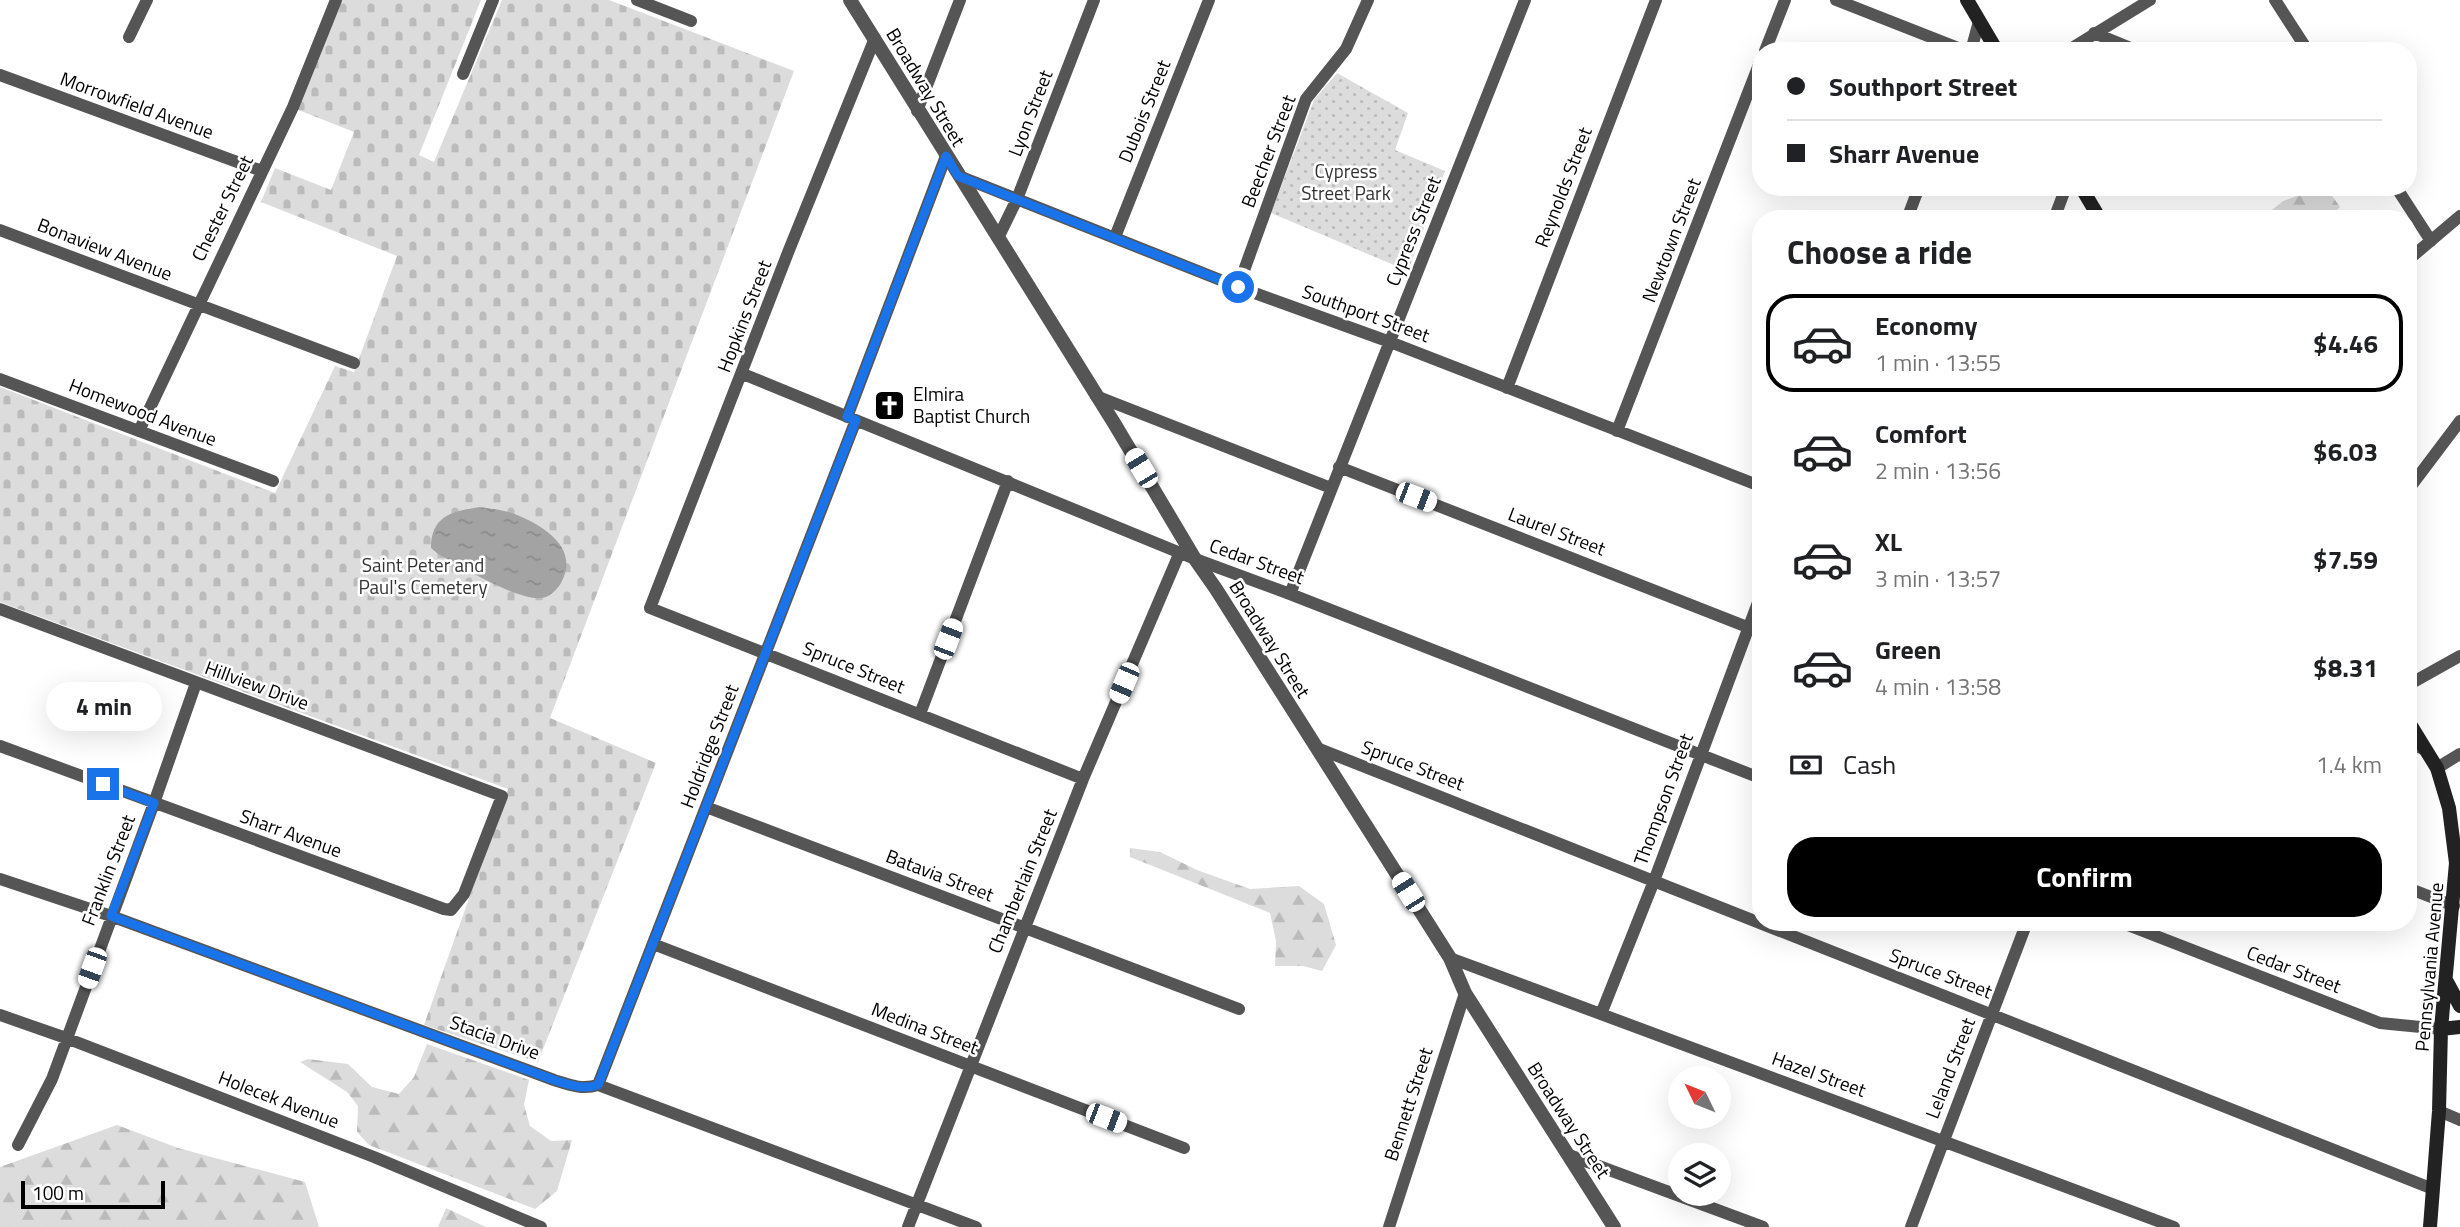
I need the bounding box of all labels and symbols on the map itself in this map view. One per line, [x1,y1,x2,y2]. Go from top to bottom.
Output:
street label: Broadway Street [880,22,973,152]
street label: Dubois Street [1110,55,1177,167]
street label: Morrowfield Avenue [56,63,218,146]
street label: Lyon Street [1000,65,1059,160]
street label: Beecher Street [1233,90,1302,211]
street label: Reynolds Street [1526,122,1599,251]
street label: Chester Street [183,149,260,266]
park label: Cypress Street Park [1301,156,1391,207]
street label: Cypress Street [1377,171,1448,290]
street label: Newtown Street [1633,173,1708,306]
street label: Bonaview Avenue [34,210,177,288]
street label: Hopkins Street [709,255,778,376]
route start [1222,271,1254,303]
street label: Southport Street [1298,276,1434,349]
street label: Homewood Avenue [65,370,221,453]
place label: Elmira Baptist Church [913,379,1030,430]
church icon: Elmira Baptist Church [873,388,907,422]
car [1122,445,1161,491]
car [1393,480,1440,514]
street label: Laurel Street [1504,499,1610,563]
street label: Cedar Street [1206,530,1309,591]
park label: Saint Peter and Paul's Cemetery [358,550,488,601]
street label: Broadway Street [1223,574,1318,703]
car [931,616,966,662]
street label: Spruce Street [799,633,910,700]
street label: Hillview Drive [201,652,313,717]
car [1107,660,1142,706]
street label: Holdridge Street [672,679,746,812]
callout: 4 min [45,682,161,732]
street label: Thompson Street [1625,729,1700,869]
street label: Spruce Street [1358,732,1469,798]
route end [87,768,119,800]
street label: Sharr Avenue [236,801,346,864]
street label: Chamberlain Street [979,804,1064,957]
street label: Franklin Street [73,810,142,930]
street label: Batavia Street [882,841,999,908]
car [1388,869,1429,915]
street label: Pennsylvania Avenue [2407,881,2450,1053]
street label: Cedar Street [2243,937,2346,1000]
street label: Spruce Street [1886,940,1997,1006]
car [75,945,110,991]
street label: Medina Street [867,994,983,1061]
street label: Stacia Drive [446,1007,544,1066]
street label: Leland Street [1917,1013,1982,1122]
street label: Bennett Street [1376,1043,1440,1164]
street label: Hazel Street [1768,1043,1871,1104]
street label: Broadway Street [1521,1056,1618,1184]
street label: Holecek Avenue [215,1062,344,1135]
north arrow [1668,1066,1731,1129]
car [1083,1101,1130,1135]
scale bar [21,1178,164,1210]

